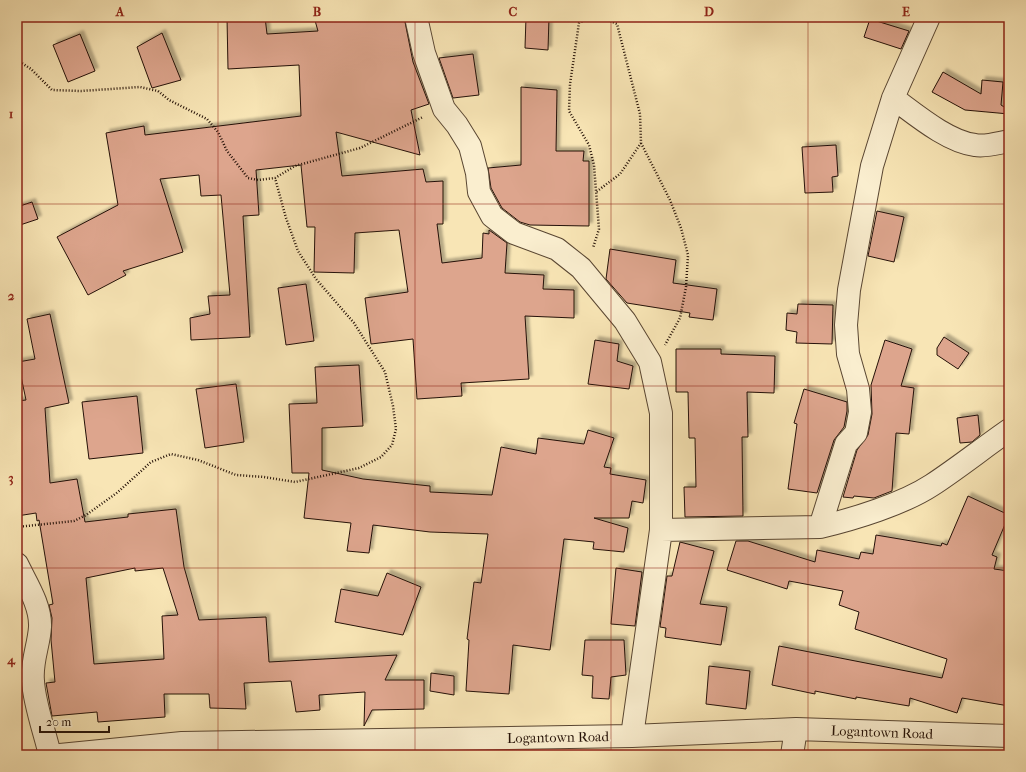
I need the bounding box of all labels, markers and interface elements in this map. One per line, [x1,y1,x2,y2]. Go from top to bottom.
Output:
text: A [115,4,125,19]
text: B [313,4,322,19]
text: C [509,4,518,19]
text: D [704,4,714,19]
text: E [902,4,910,19]
text: 1 [9,106,14,121]
text: 2 [8,288,15,303]
text: 3 [8,470,14,486]
text: 4 [6,652,16,668]
scale bar [40,708,109,734]
text: 20 m [46,715,71,729]
street label: Logantown Road [831,722,934,743]
street label: Logantown Road [507,728,610,747]

